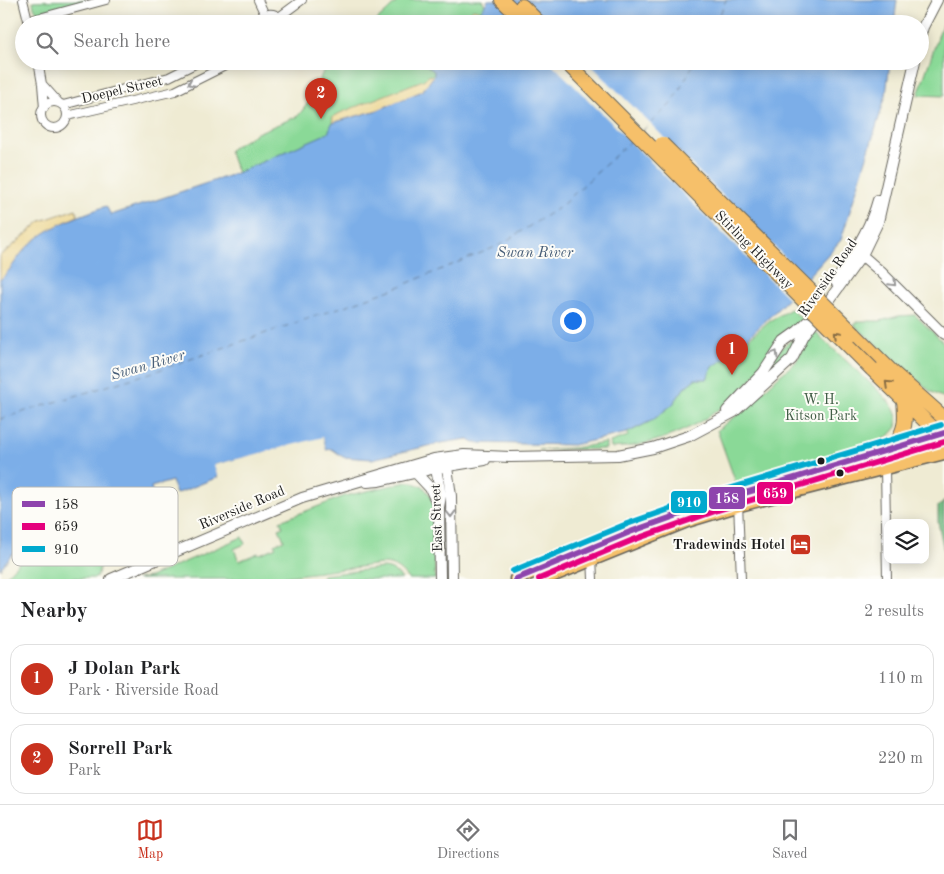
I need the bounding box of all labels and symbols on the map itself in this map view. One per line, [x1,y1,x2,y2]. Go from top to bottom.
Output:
street label: Doepel Street [80,74,164,106]
one-way arrow [187,77,196,87]
pin: 2 [305,78,337,119]
street label: Stirling Highway [712,208,796,292]
street label: Riverside Road [796,237,860,319]
water label: Swan River [497,246,574,261]
one-way arrow [887,277,896,286]
your location [560,308,586,334]
one-way arrow [834,331,843,340]
pin: 1 [716,334,748,375]
water label: Swan River [109,348,187,384]
one-way arrow [769,350,779,359]
one-way arrow [884,381,893,390]
park label: W. H. Kitson Park [785,393,857,423]
unlabelled marker [816,456,826,466]
unlabelled marker [835,468,845,478]
line badge: 659 [756,481,794,505]
street label: East Street [429,483,445,553]
street label: Riverside Road [197,484,287,532]
line badge: 158 [708,486,746,510]
legend [12,487,178,566]
text: 659 [763,487,787,501]
line badge: 910 [670,490,708,514]
text: 158 [715,492,739,506]
text: 910 [677,496,701,510]
text: 158 [54,498,78,512]
one-way arrow [446,510,456,518]
text: 659 [54,520,78,534]
hotel icon: Tradewinds Hotel [789,533,813,557]
place label: Tradewinds Hotel [673,538,785,552]
text: 910 [54,543,78,557]

